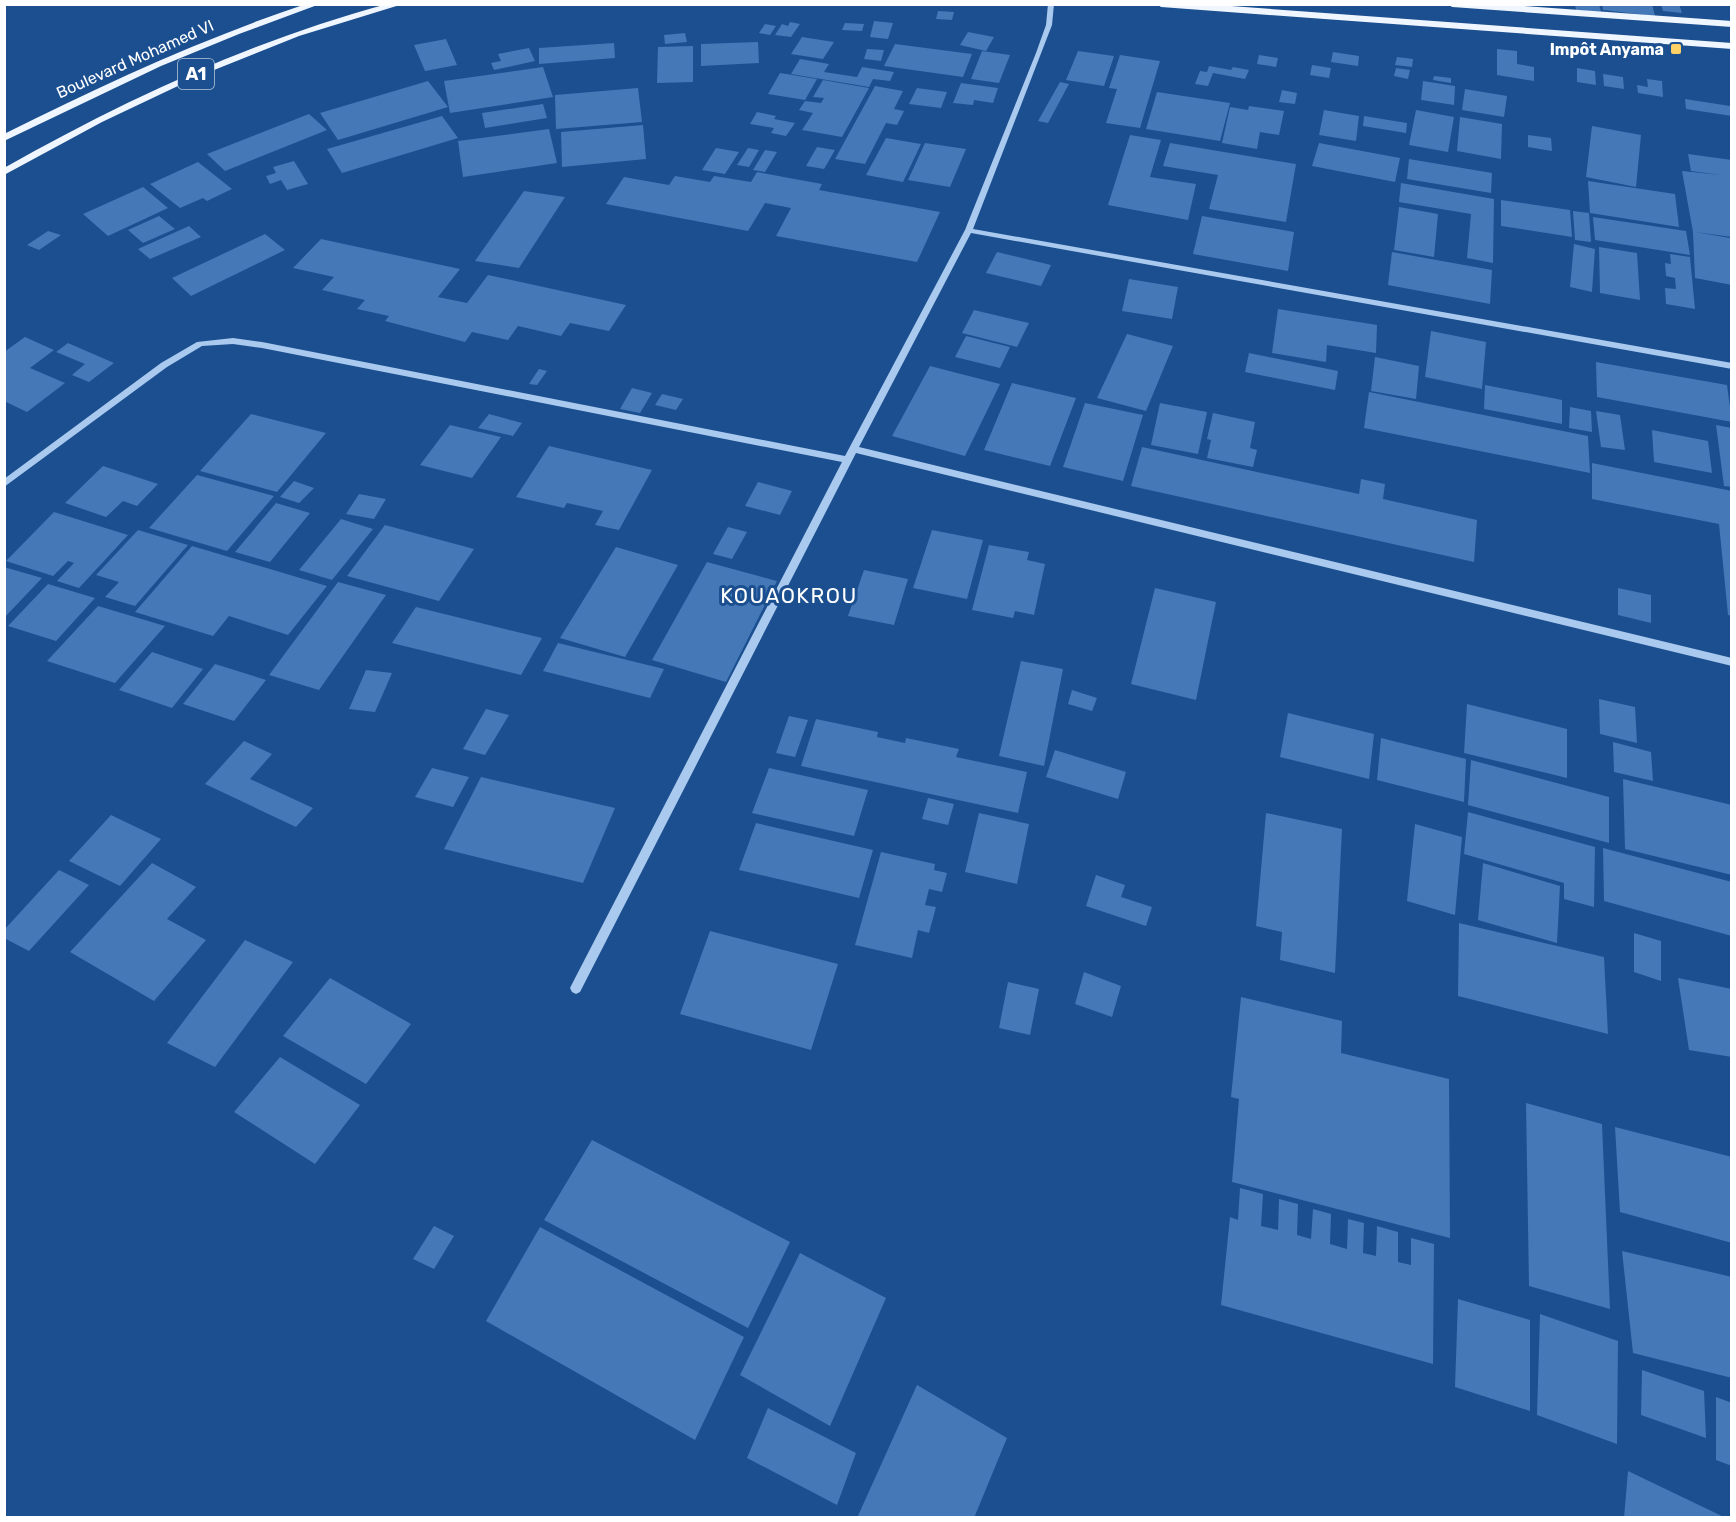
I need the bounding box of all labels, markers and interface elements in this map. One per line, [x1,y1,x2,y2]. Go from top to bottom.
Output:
street label: Boulevard Mohamed VI [53,16,217,102]
place label: Impôt Anyama [1550,40,1664,59]
marker: Impôt Anyama [1669,42,1683,56]
road number: A1 [178,59,214,89]
district label: KOUAOKROU [720,583,858,608]

